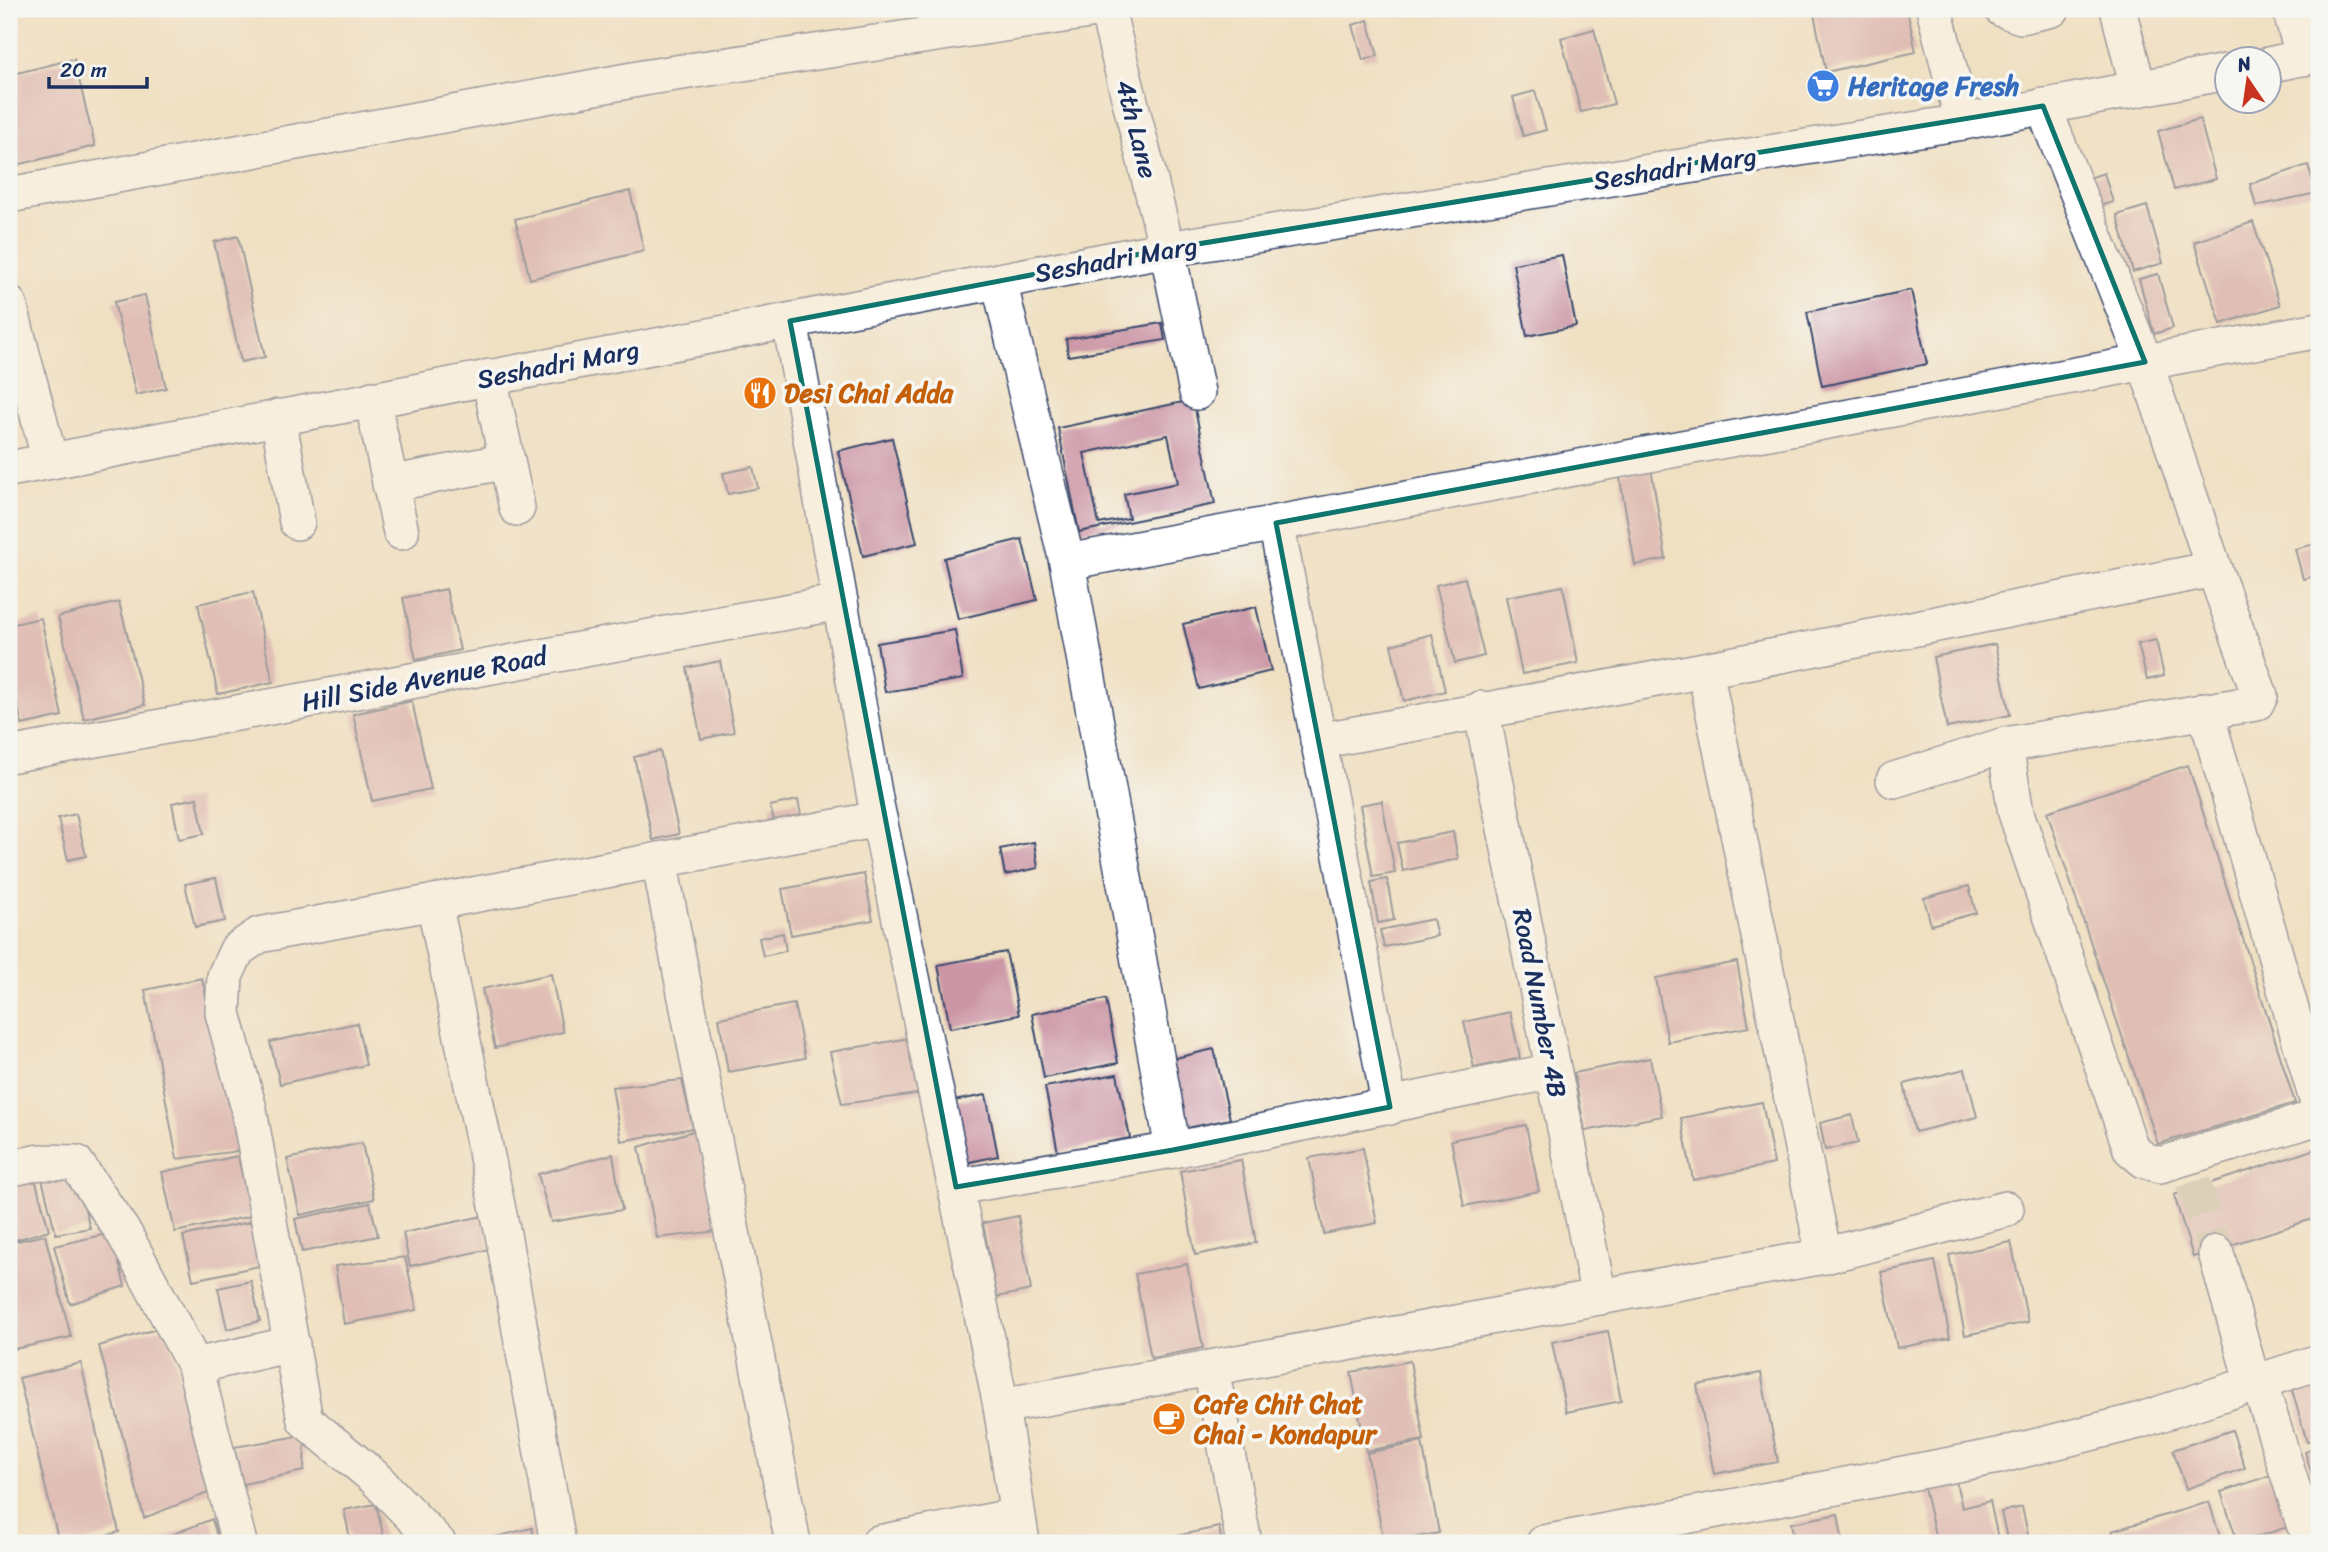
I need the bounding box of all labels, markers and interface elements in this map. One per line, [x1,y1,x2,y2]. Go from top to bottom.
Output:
scale bar [49,46,147,90]
north arrow [2212,46,2282,116]
text: N [2233,46,2255,82]
text: 20 m [60,51,107,89]
place label: Heritage Fresh [1848,63,2019,109]
supermarket icon: Heritage Fresh [1804,67,1842,105]
street label: 4th Lane [1103,75,1171,183]
street label: Seshadri Marg [1590,132,1760,204]
street label: Seshadri Marg [1031,222,1201,296]
street label: Seshadri Marg [473,326,643,402]
place label: Desi Chai Adda [784,370,954,416]
restaurant icon: Desi Chai Adda [741,374,779,412]
street label: Hill Side Avenue Road [297,632,553,725]
street label: Road Number 4B [1499,904,1581,1102]
place label: Cafe Chit Chat Chai - Kondapur [1193,1381,1378,1457]
cafe icon: Cafe Chit Chat Chai - Kondapur [1150,1400,1188,1438]

